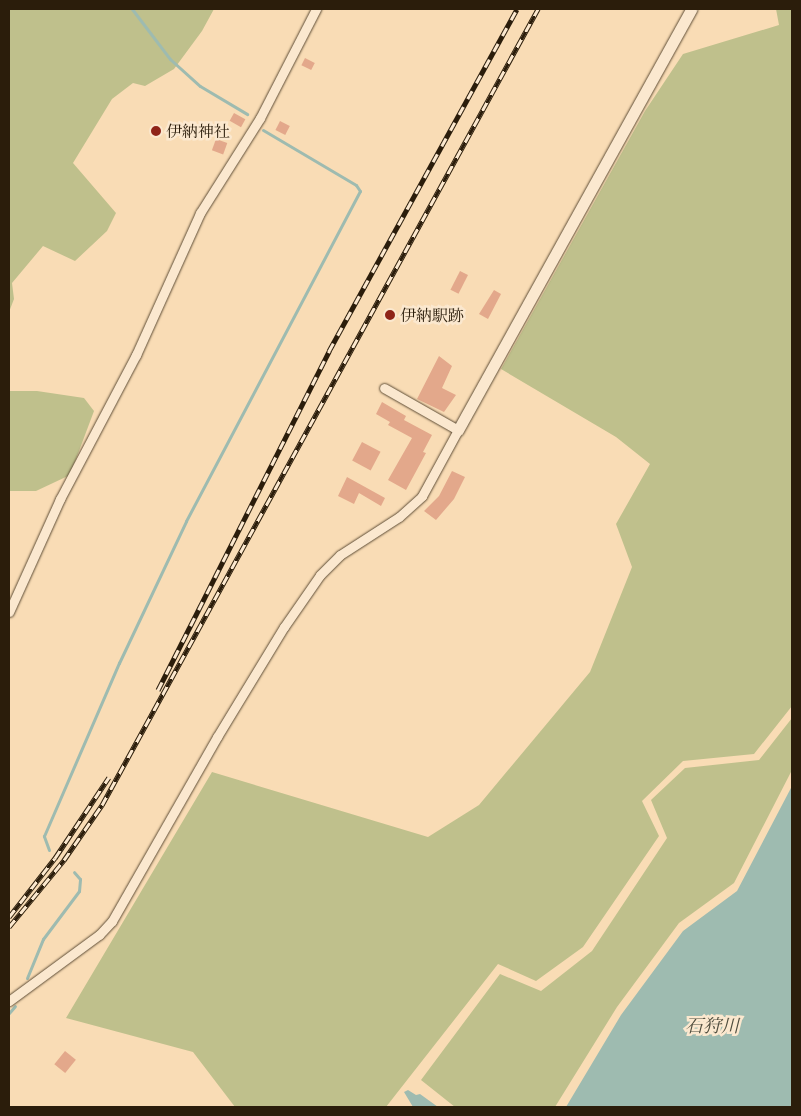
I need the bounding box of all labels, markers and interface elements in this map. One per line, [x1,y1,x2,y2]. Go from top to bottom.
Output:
place label: 伊納神社 [166,121,230,141]
marker: 伊納神社 [150,125,162,137]
place label: 伊納駅跡 [400,305,464,325]
marker: 伊納駅跡 [384,309,396,321]
water label: 石狩川 [685,1015,739,1037]

